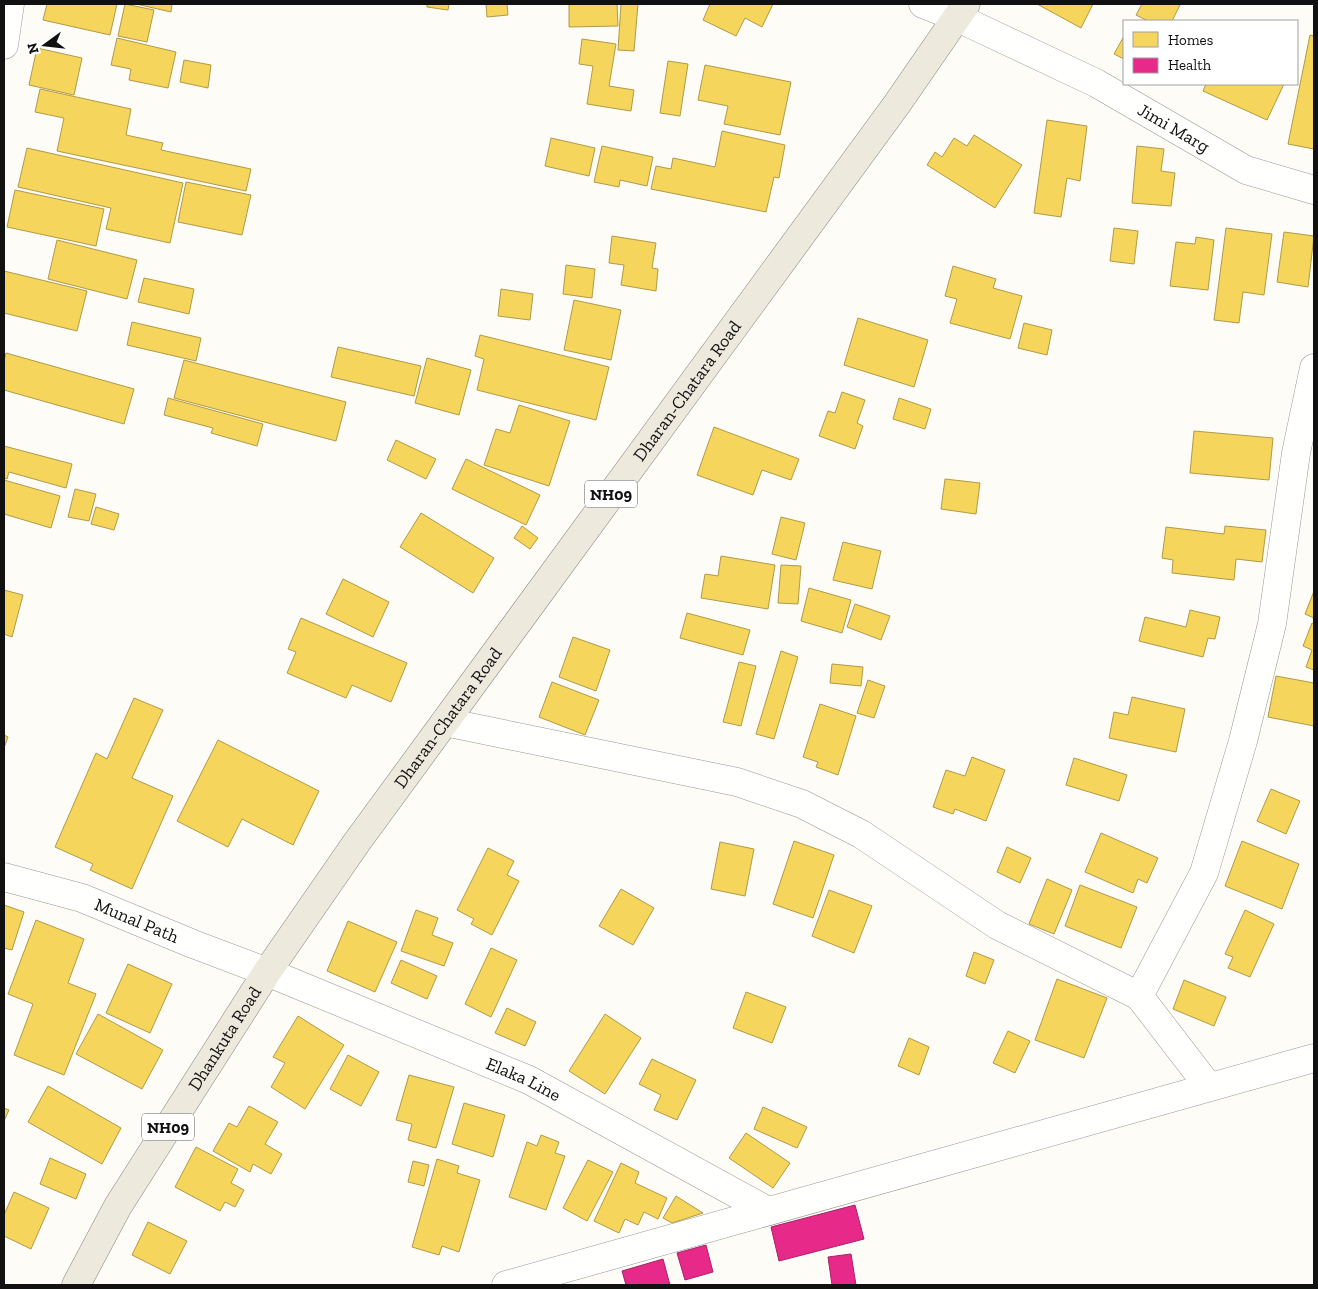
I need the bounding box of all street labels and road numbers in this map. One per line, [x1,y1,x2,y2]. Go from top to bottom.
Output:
street label: Jimi Marg [1134,99,1214,158]
street label: Dharan-Chatara Road [628,316,746,465]
road number: NH09 [585,480,637,508]
street label: Dharan-Chatara Road [389,643,507,792]
street label: Munal Path [91,893,182,948]
street label: Dhankuta Road [183,982,266,1095]
street label: Elaka Line [483,1053,565,1106]
road number: NH09 [142,1114,194,1140]

